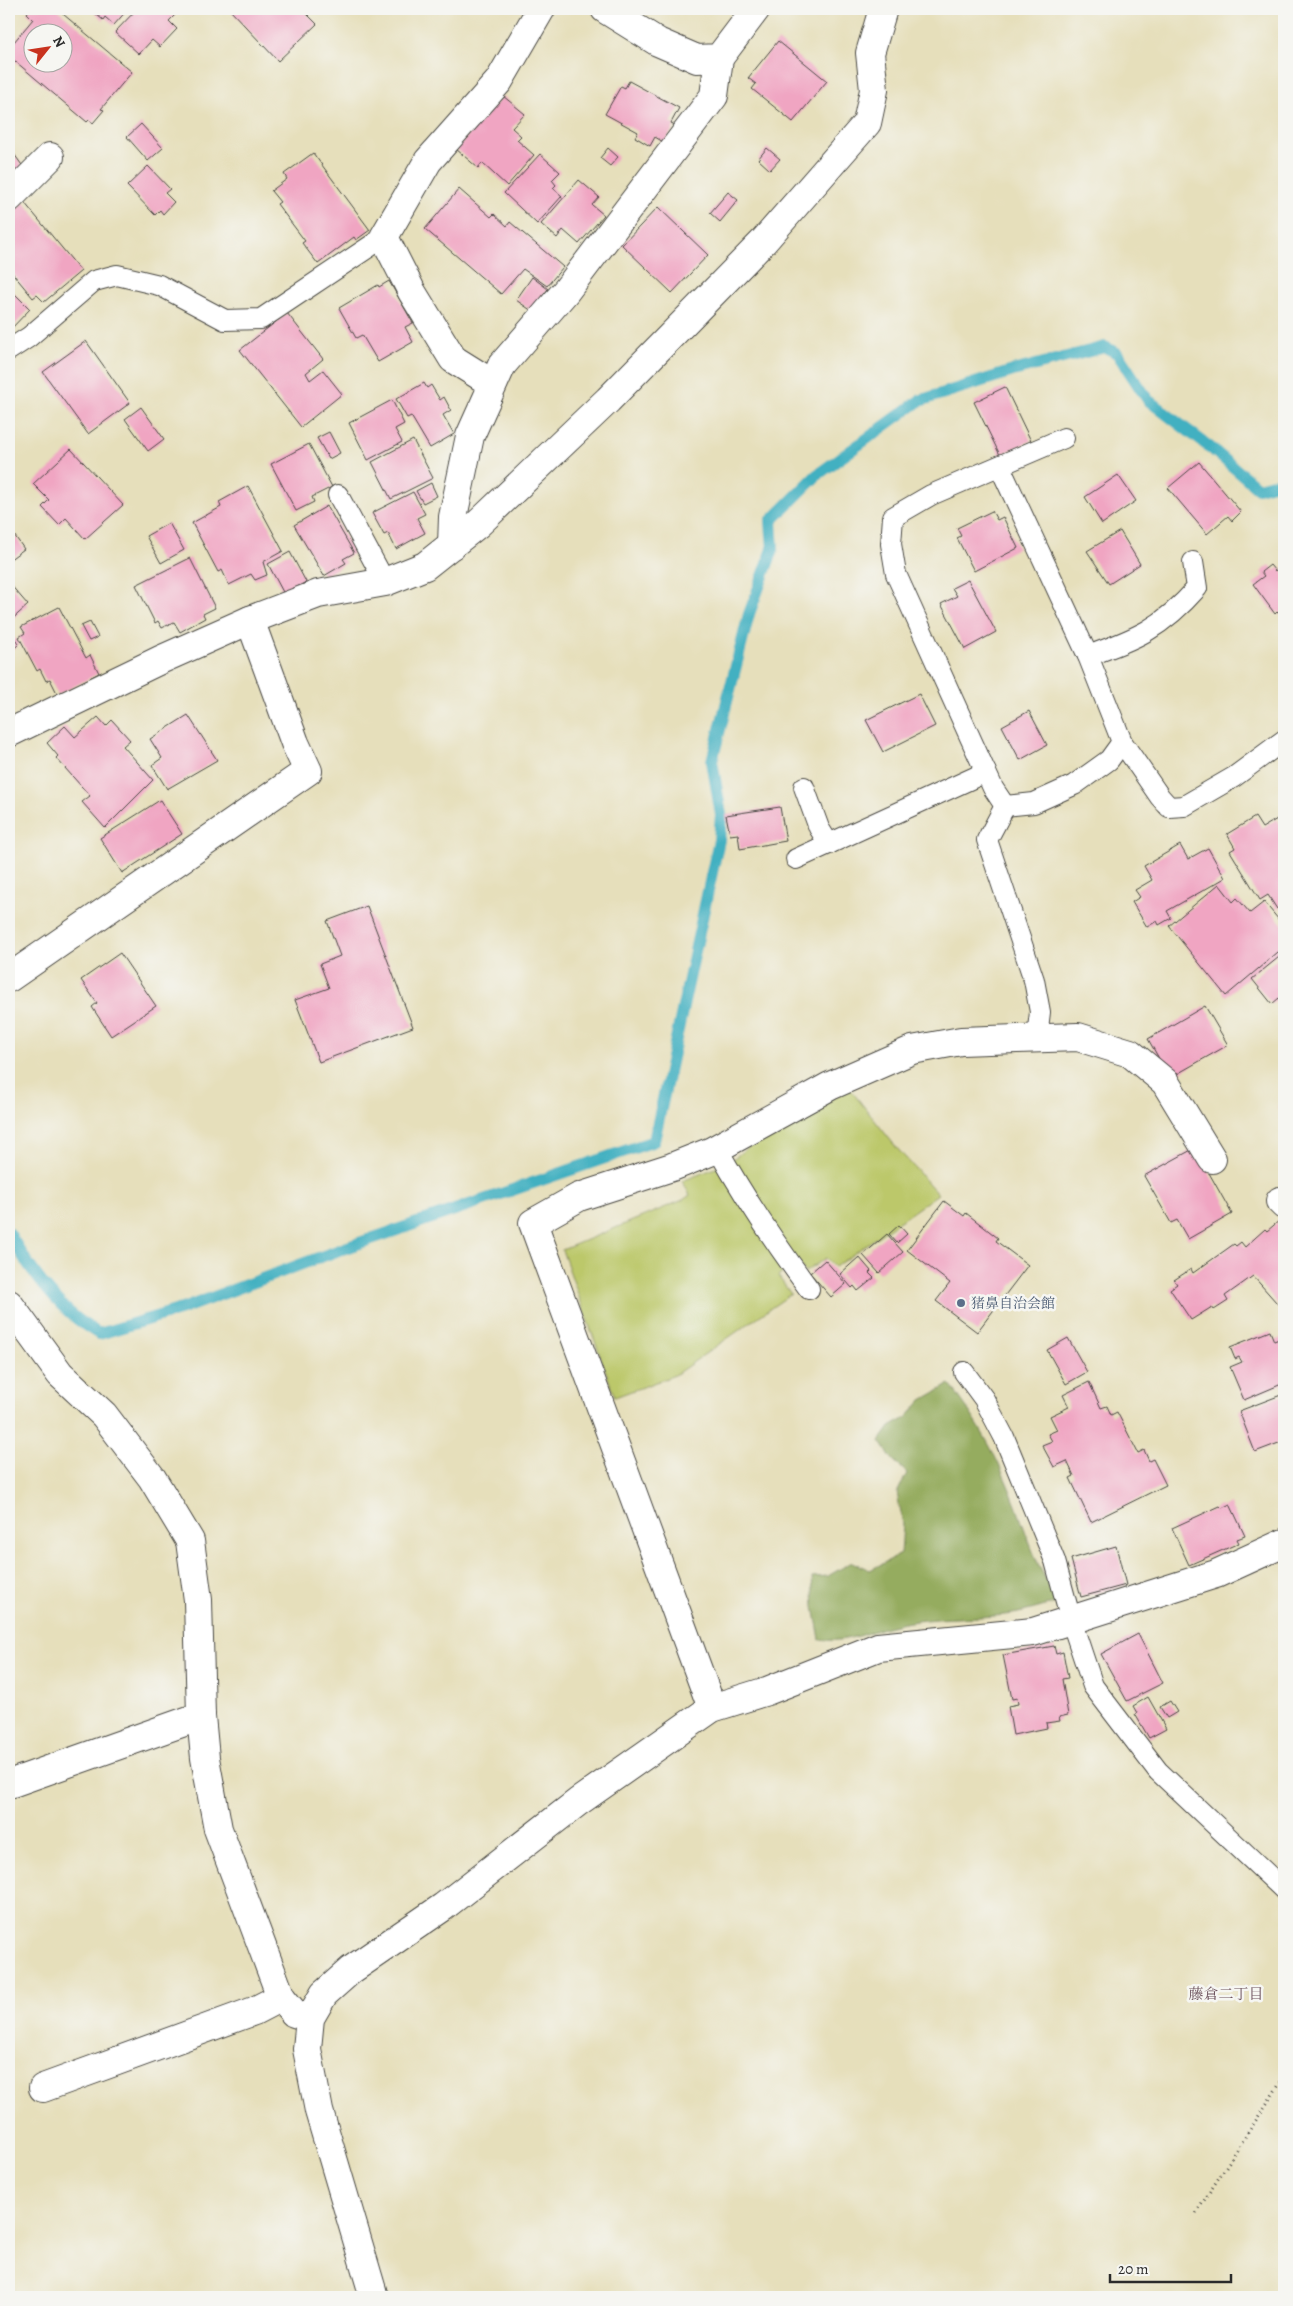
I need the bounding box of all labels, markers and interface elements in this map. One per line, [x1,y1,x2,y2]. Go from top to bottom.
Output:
north arrow [22,22,72,72]
text: N [48,33,70,51]
place label: 猪鼻自治会館 [971,1294,1055,1313]
marker: 猪鼻自治会館 [955,1297,967,1309]
district label: 藤倉二丁目 [1188,1984,1264,2004]
scale bar [1110,2251,1232,2283]
text: 20 m [1118,2259,1149,2279]

